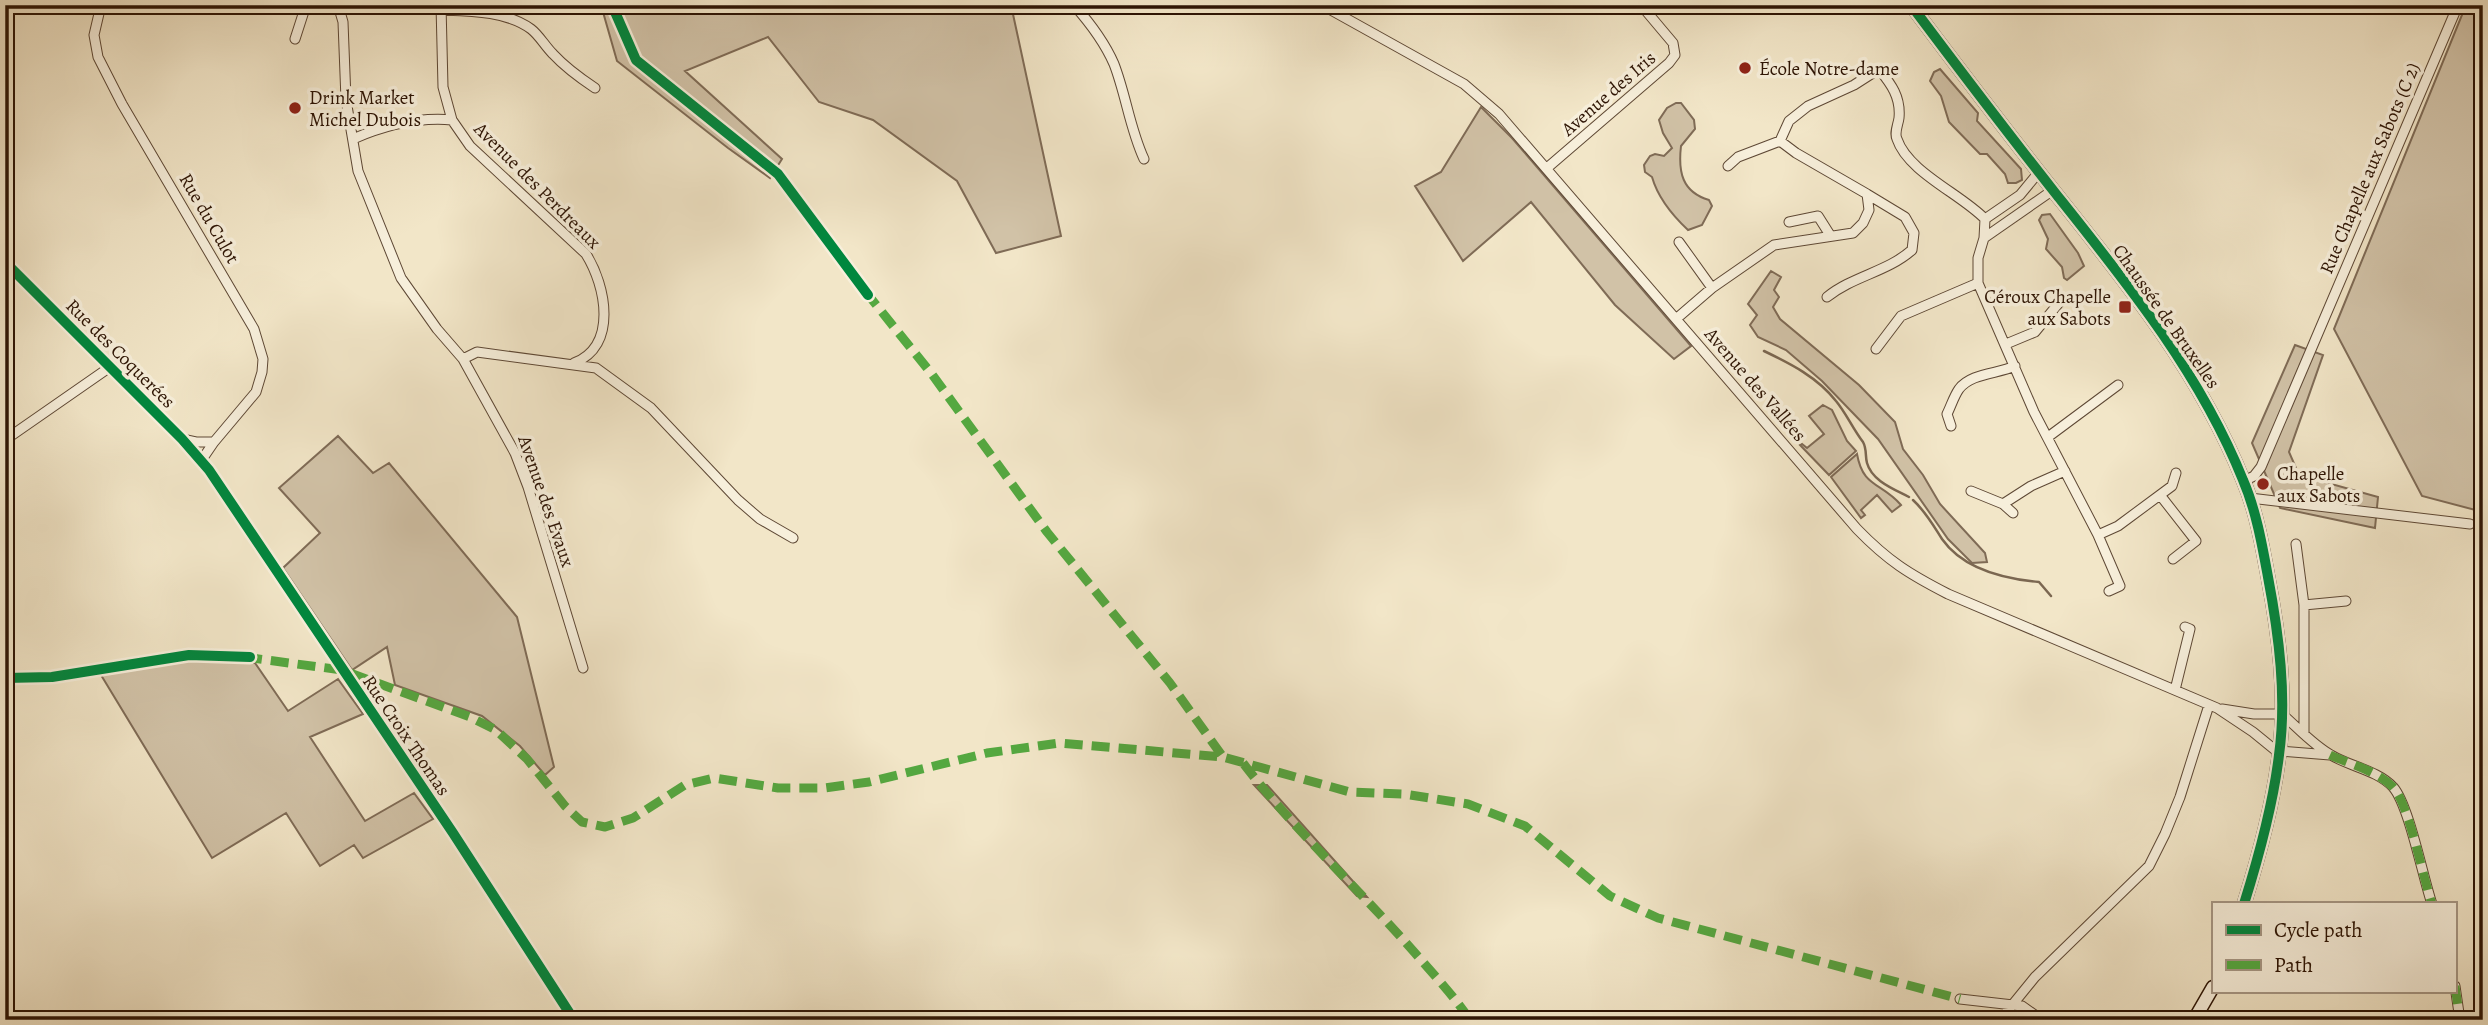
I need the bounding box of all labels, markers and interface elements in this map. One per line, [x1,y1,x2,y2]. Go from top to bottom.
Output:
street label: Avenue des Iris [1555,45,1661,143]
place label: École Notre-dame [1759,56,1899,82]
street label: Rue Chapelle aux Sabots (C 2) [2314,59,2426,278]
marker: École Notre-dame [1737,60,1753,76]
place label: Drink Market Michel Dubois [309,85,421,133]
marker: Drink Market Michel Dubois [287,100,303,116]
street label: Avenue des Perdreaux [467,116,606,255]
street label: Rue du Culot [173,169,245,268]
street label: Chaussée de Bruxelles [2106,239,2226,394]
place label: Céroux Chapelle aux Sabots [1984,284,2111,332]
street label: Rue des Coquerées [60,293,181,414]
marker: Céroux Chapelle aux Sabots [2117,299,2133,315]
street label: Avenue des Vallées [1698,321,1812,447]
street label: Avenue des Evaux [511,431,581,571]
place label: Chapelle aux Sabots [2277,461,2361,509]
marker: Chapelle aux Sabots [2255,476,2271,492]
street label: Rue Croix Thomas [356,670,456,801]
legend [2212,902,2456,993]
text: Cycle path [2274,916,2363,944]
text: Path [2274,951,2313,979]

